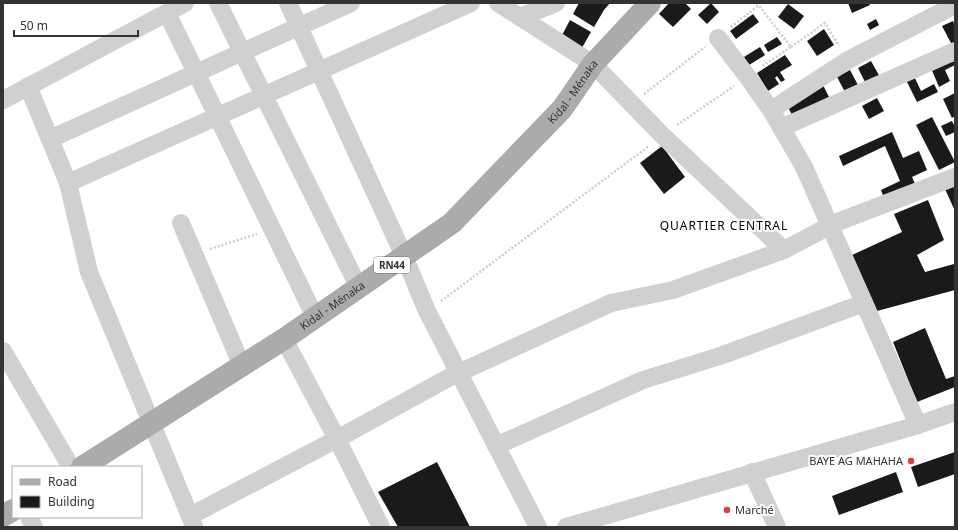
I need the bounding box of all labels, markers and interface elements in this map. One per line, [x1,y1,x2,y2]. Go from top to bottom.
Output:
scale bar [14,12,138,38]
text: 50 m [20,17,48,34]
street label: Kidal - Ménaka [544,56,601,127]
district label: QUARTIER CENTRAL [660,217,788,234]
road number: RN44 [374,257,410,273]
street label: Kidal - Ménaka [297,277,368,333]
place label: BAYE AG MAHAHA [809,453,904,468]
marker: BAYE AG MAHAHA [906,456,916,466]
legend [12,466,142,518]
text: Road [48,473,77,490]
text: Building [48,493,95,510]
place label: Marché [735,502,774,517]
marker: Marché [722,505,732,515]

